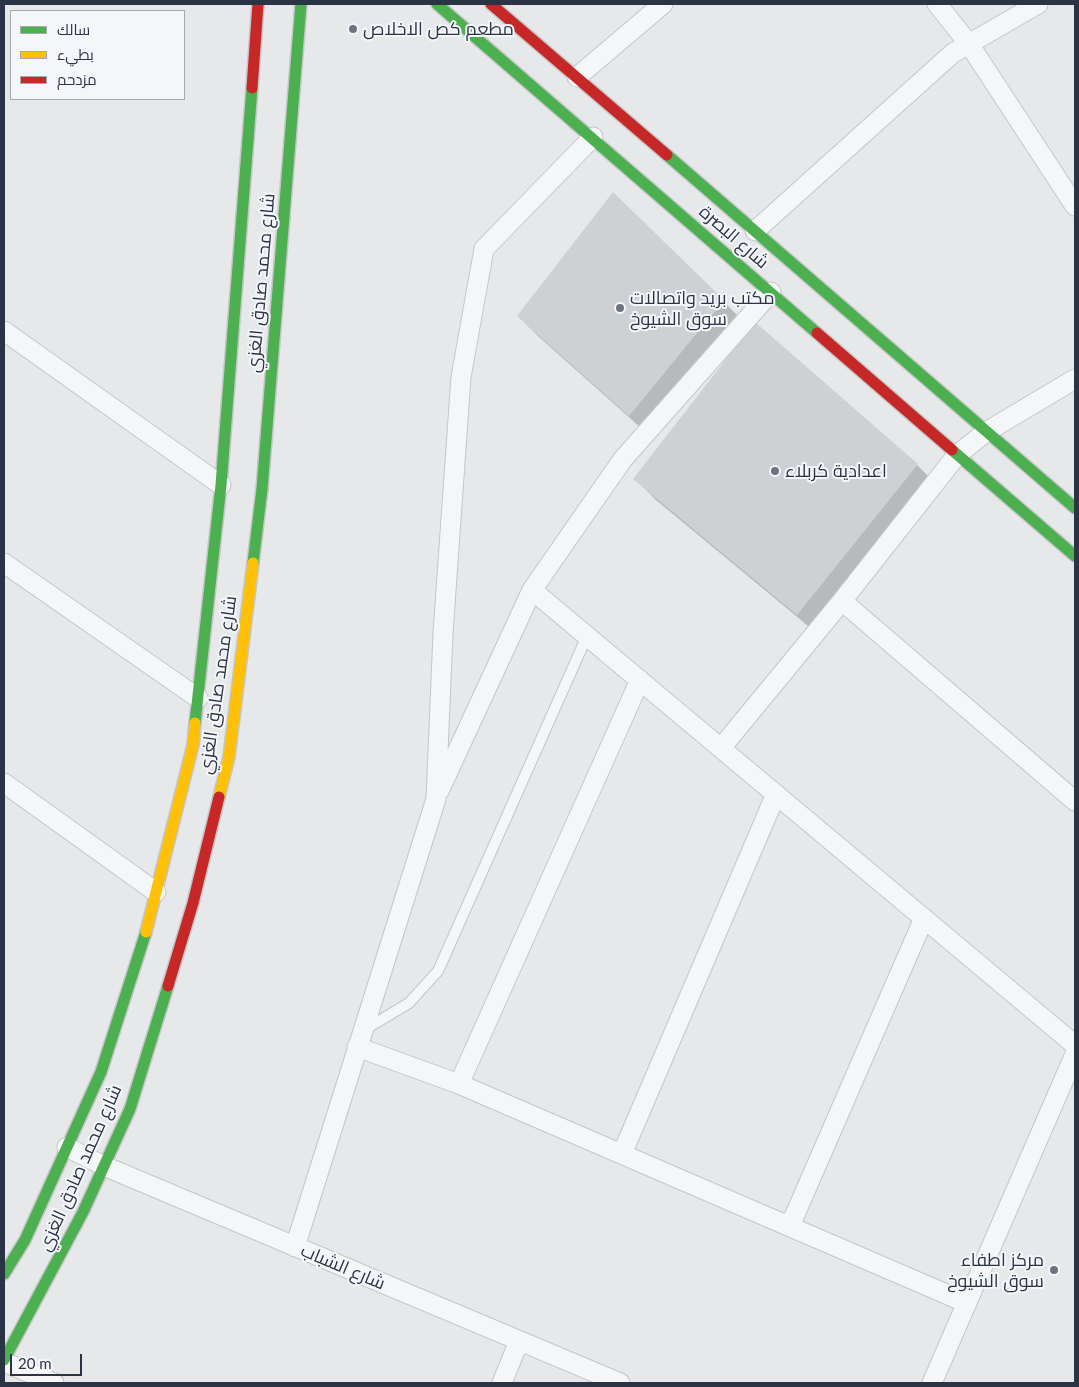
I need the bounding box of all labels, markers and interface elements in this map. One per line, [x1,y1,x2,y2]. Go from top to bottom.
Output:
legend [10,10,185,100]
place label: مطعم كص الاخلاص [363,18,514,40]
text: سالك [57,20,90,38]
marker: مطعم كص الاخلاص [347,23,359,35]
text: بطيء [57,45,94,63]
text: مزدحم [57,70,97,88]
street label: شارع محمد صادق الغزي [242,192,280,374]
street label: شارع البصرة [695,201,773,273]
place label: مكتب بريد واتصالات سوق الشيوخ [630,287,775,330]
marker: مكتب بريد واتصالات سوق الشيوخ [614,302,626,314]
place label: اعدادية كربلاء [785,460,887,482]
marker: اعدادية كربلاء [769,465,781,477]
street label: شارع محمد صادق الغزي [195,594,241,776]
street label: شارع محمد صادق الغزي [34,1081,126,1255]
street label: شارع الشباب [298,1240,388,1294]
place label: مركز اطفاء سوق الشيوخ [947,1249,1044,1292]
marker: مركز اطفاء سوق الشيوخ [1048,1264,1060,1276]
scale bar [12,1344,85,1376]
text: 20 m [18,1354,52,1372]

